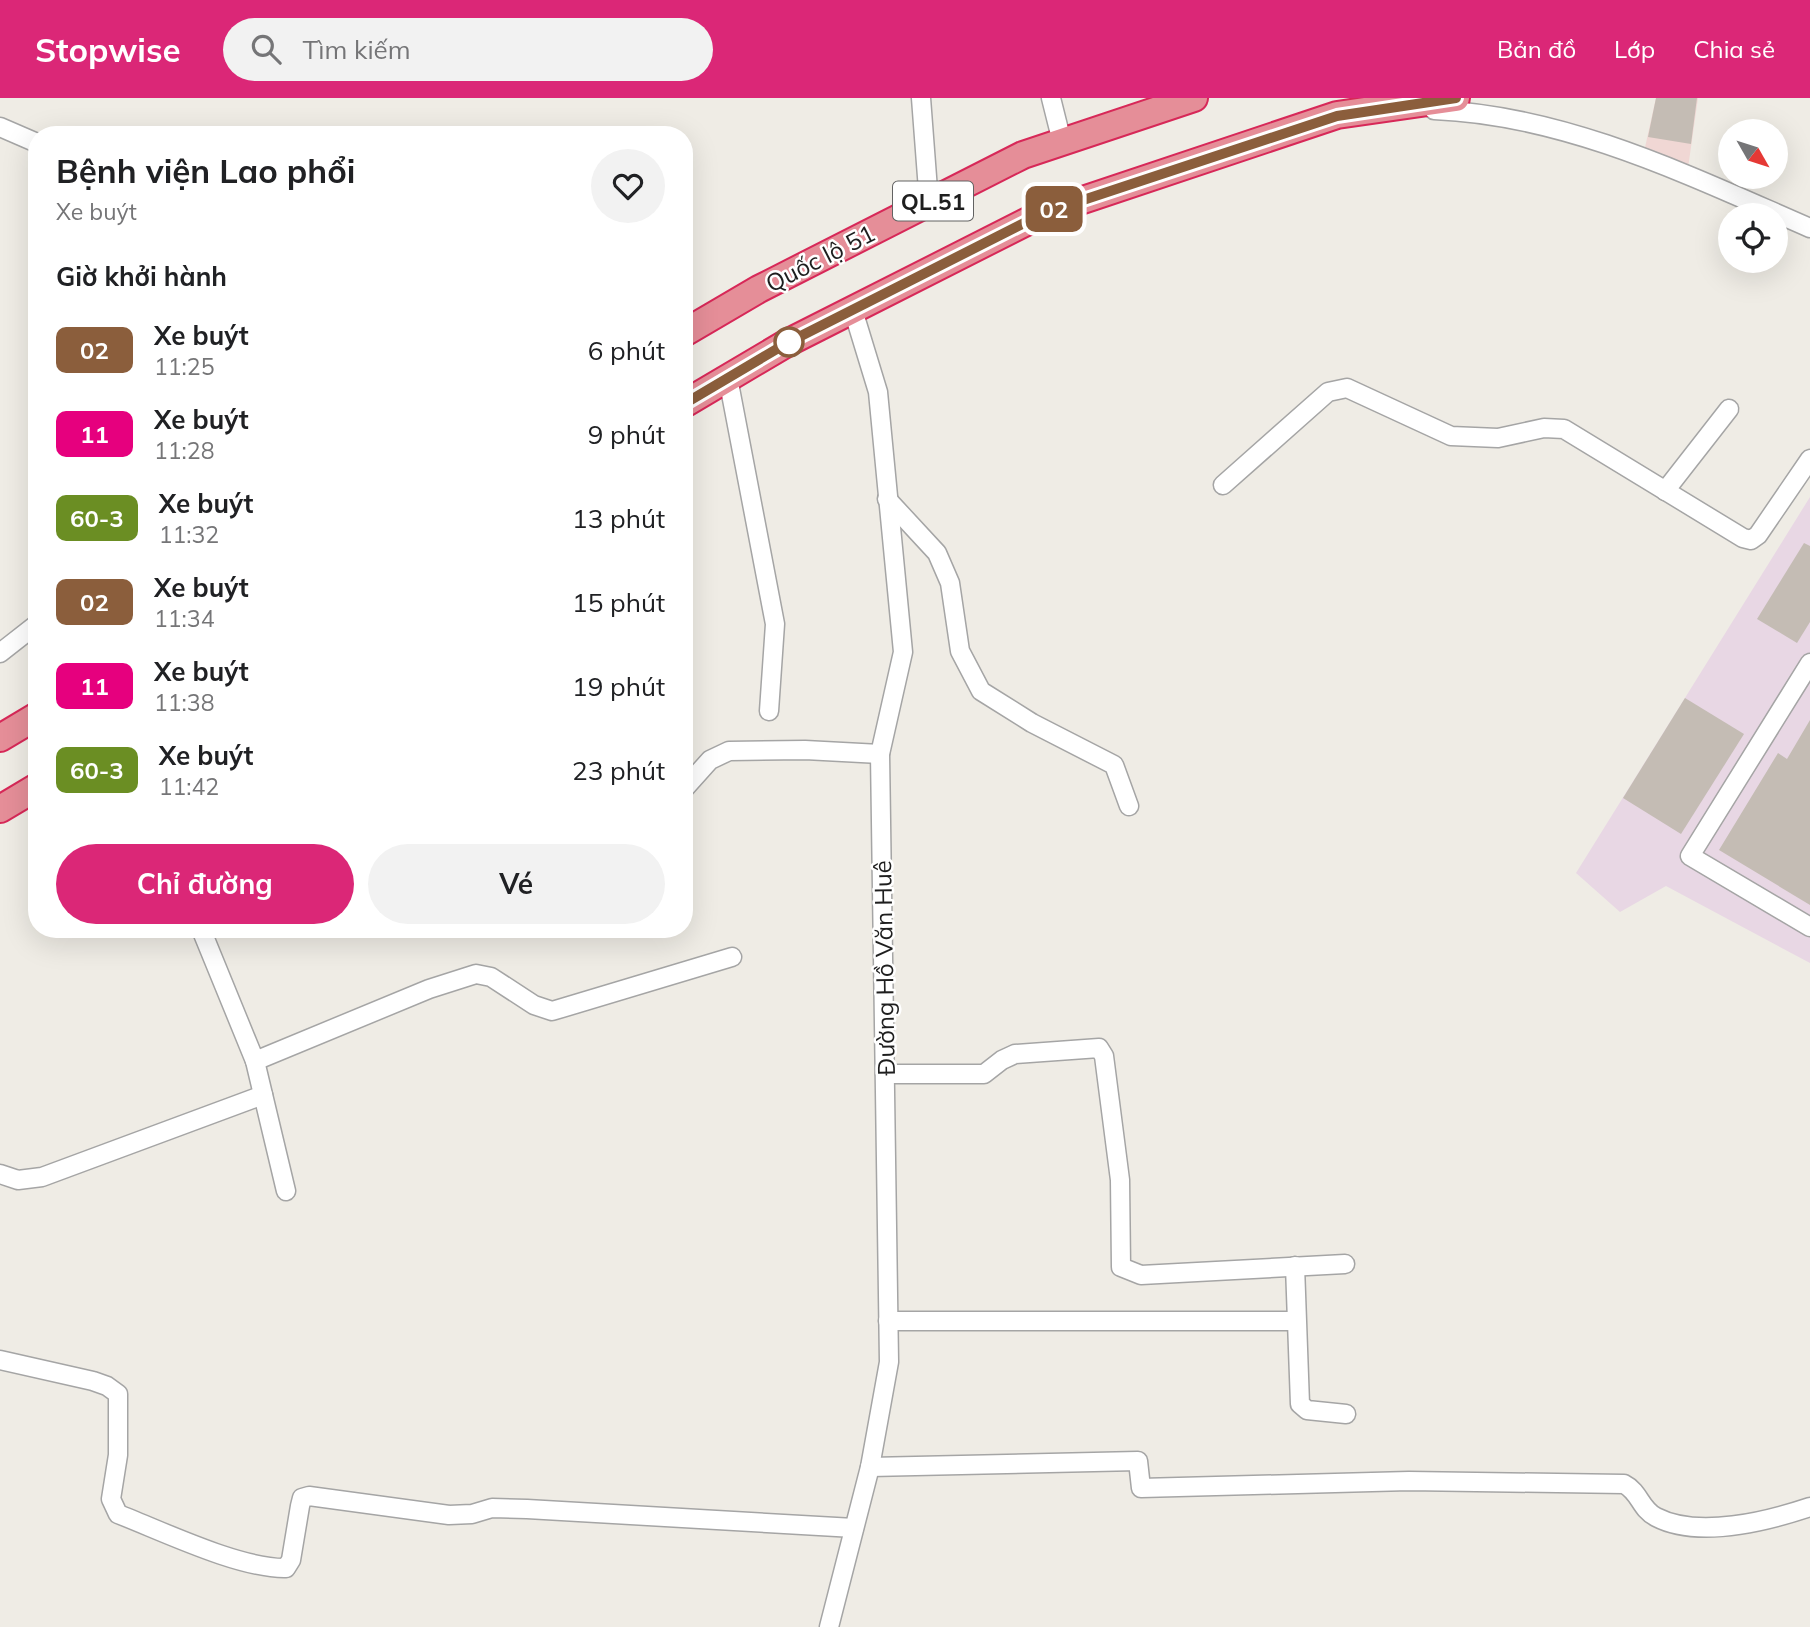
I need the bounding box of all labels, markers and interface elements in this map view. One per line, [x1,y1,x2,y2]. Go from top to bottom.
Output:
search box [223,18,713,81]
text: Stopwise [35,29,181,70]
icon: search [247,30,285,68]
text: Tìm kiếm [303,33,411,66]
text: Bản đồ [1497,34,1576,64]
text: Lớp [1614,34,1655,64]
text: Chia sẻ [1693,34,1775,64]
north arrow [1718,119,1788,189]
map controls [1718,119,1788,273]
button: heart [591,149,665,223]
text: Bệnh viện Lao phổi [56,150,355,191]
road number: QL.51 [893,181,973,220]
line badge: 02 [1023,186,1086,232]
text: 02 [1040,194,1068,224]
text: Xe buýt [56,197,137,226]
button: locate [1718,203,1788,273]
street label: Quốc lộ 51 [760,218,880,298]
text: Giờ khởi hành [56,260,227,293]
text: Xe buýt [154,319,249,352]
unlabelled marker [774,327,804,357]
text: 6 phút [588,334,665,367]
text: 02 [80,335,109,365]
text: 11:25 [154,352,214,381]
text: Xe buýt [154,403,249,436]
text: 9 phút [588,418,665,451]
text: 11 [80,419,109,449]
text: 11:28 [154,436,214,465]
text: Xe buýt [159,487,253,520]
text: 13 phút [572,502,665,535]
text: 60-3 [70,503,124,533]
text: 11:32 [159,520,219,549]
text: Xe buýt [154,571,249,604]
text: 15 phút [572,586,665,619]
text: 02 [80,587,109,617]
text: 11:34 [154,604,214,633]
text: Xe buýt [154,655,249,688]
text: 19 phút [572,670,665,703]
text: 11 [80,671,109,701]
text: 11:38 [154,688,214,717]
text: Xe buýt [159,739,253,772]
text: 23 phút [572,754,665,787]
text: 60-3 [70,755,124,785]
text: 11:42 [159,772,219,801]
button: Chỉ đường [56,844,354,924]
button: Vé [368,844,665,924]
street label: Đường Hồ Văn Huê [867,860,901,1076]

